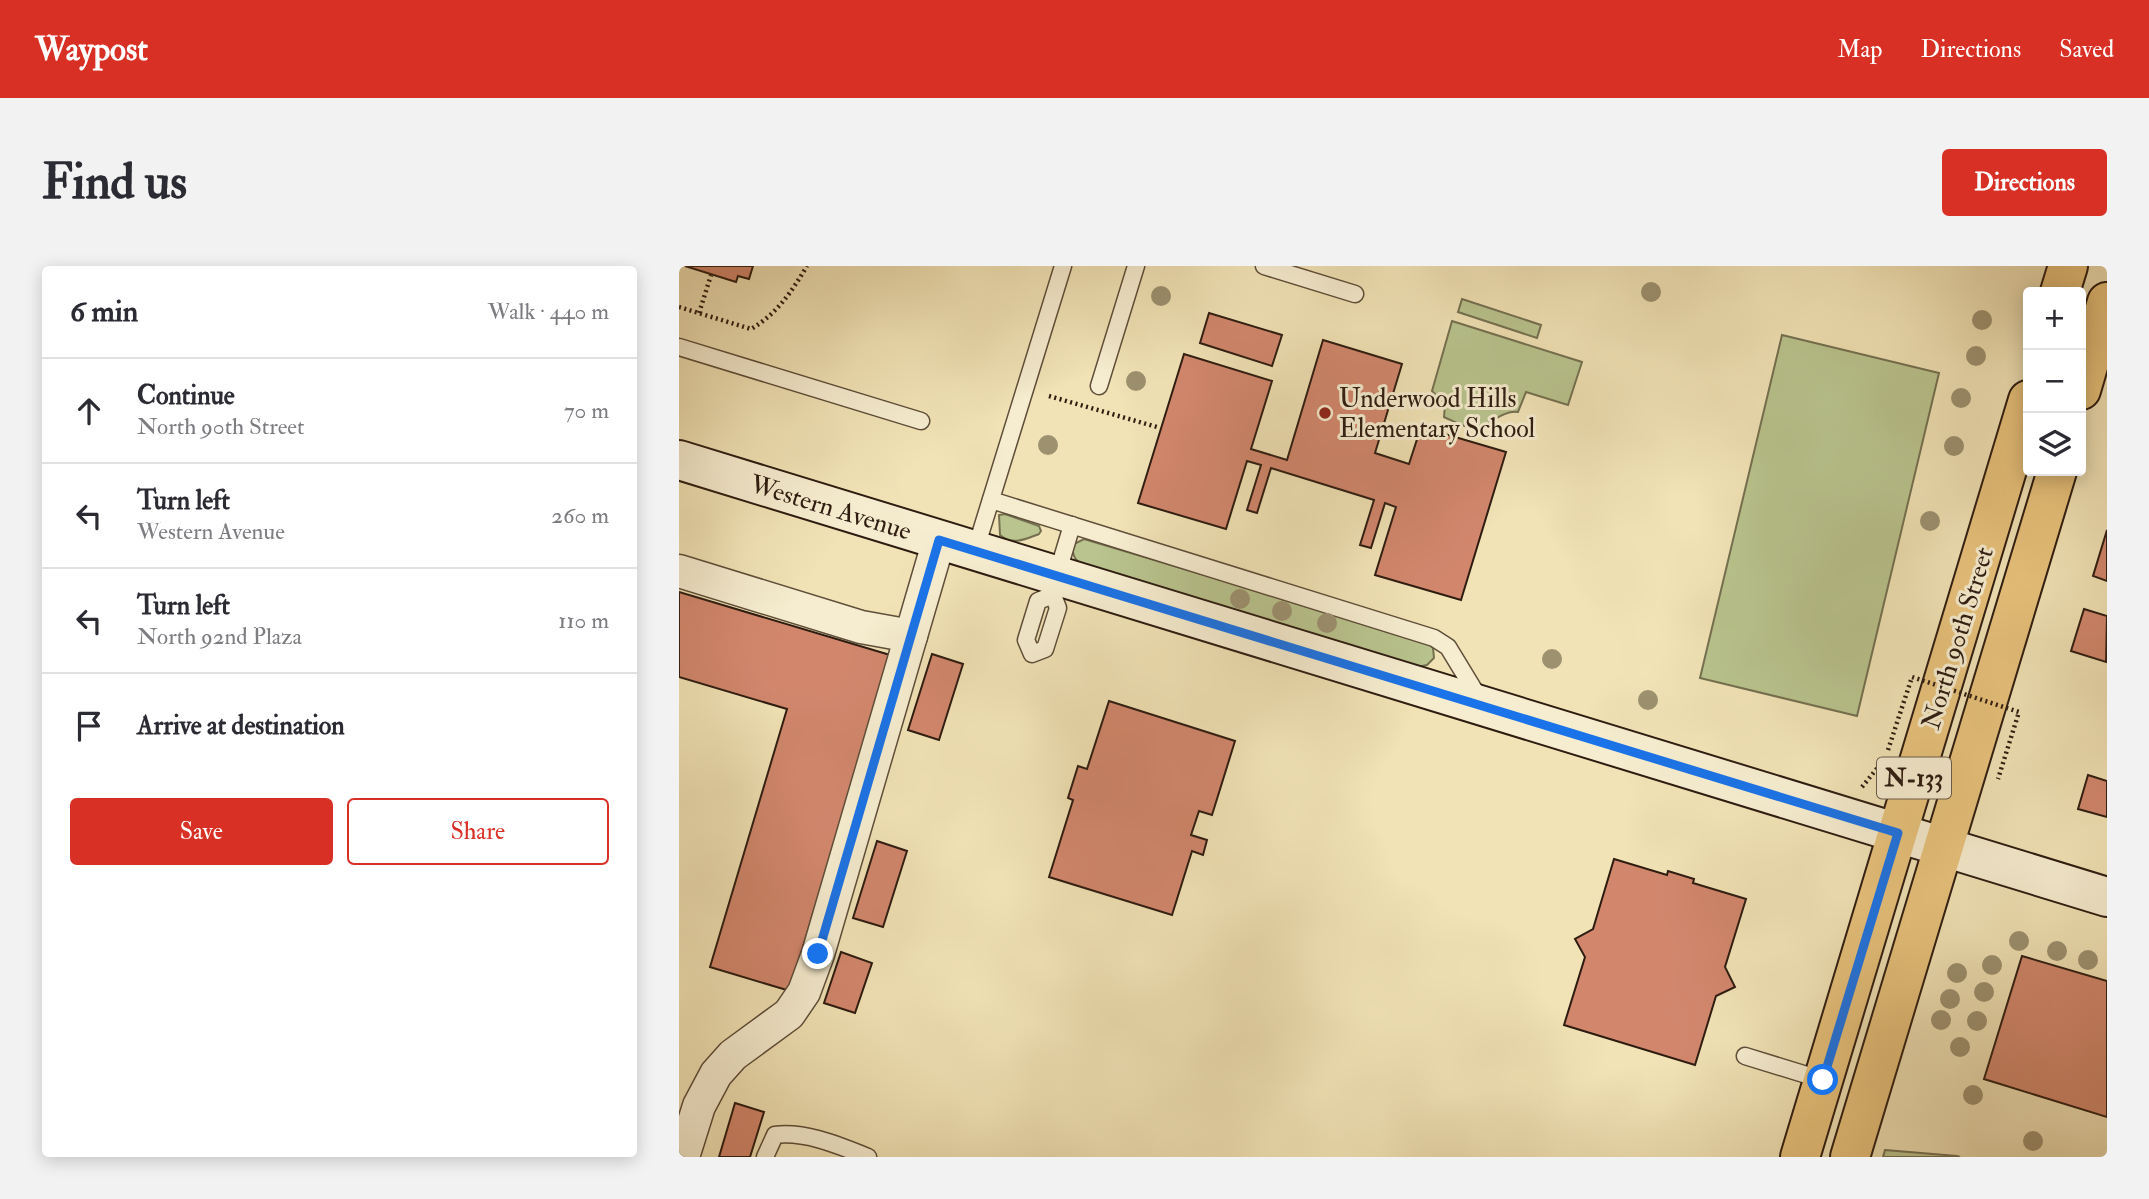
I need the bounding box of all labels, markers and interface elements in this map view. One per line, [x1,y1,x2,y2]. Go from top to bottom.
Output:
text: Waypost [35,29,148,70]
text: Map [1837,34,1882,65]
text: Directions [1920,34,2021,65]
text: Saved [2059,34,2114,65]
button: Directions [1942,149,2107,216]
text: Find us [42,152,187,213]
map controls [2023,287,2086,476]
button: + [2023,287,2086,350]
text: 6 min [70,293,138,330]
text: Walk · 440 m [488,297,609,326]
button: − [2023,350,2086,413]
text: Continue [137,380,235,412]
place label: Underwood Hills Elementary School [1339,383,1536,445]
icon: ahead [70,392,108,430]
text: 70 m [564,396,609,425]
marker: Underwood Hills Elementary School [1317,405,1333,421]
text: North 90th Street [137,412,304,441]
button: layers [2023,413,2086,476]
street label: Western Avenue [745,468,915,548]
text: Turn left [137,485,230,517]
icon: left [70,497,108,535]
text: 260 m [551,501,609,530]
text: Western Avenue [137,517,285,546]
street label: North 90th Street [1915,543,2001,733]
text: Turn left [137,590,230,622]
icon: left [70,602,108,640]
text: 110 m [558,606,609,635]
text: North 92nd Plaza [137,622,302,651]
icon: arrive [70,707,108,745]
text: Arrive at destination [137,710,345,742]
road number: N-133 [1877,757,1951,798]
button: Save [70,798,333,865]
button: Share [347,798,609,865]
route end [802,938,833,969]
route start [1807,1064,1838,1095]

